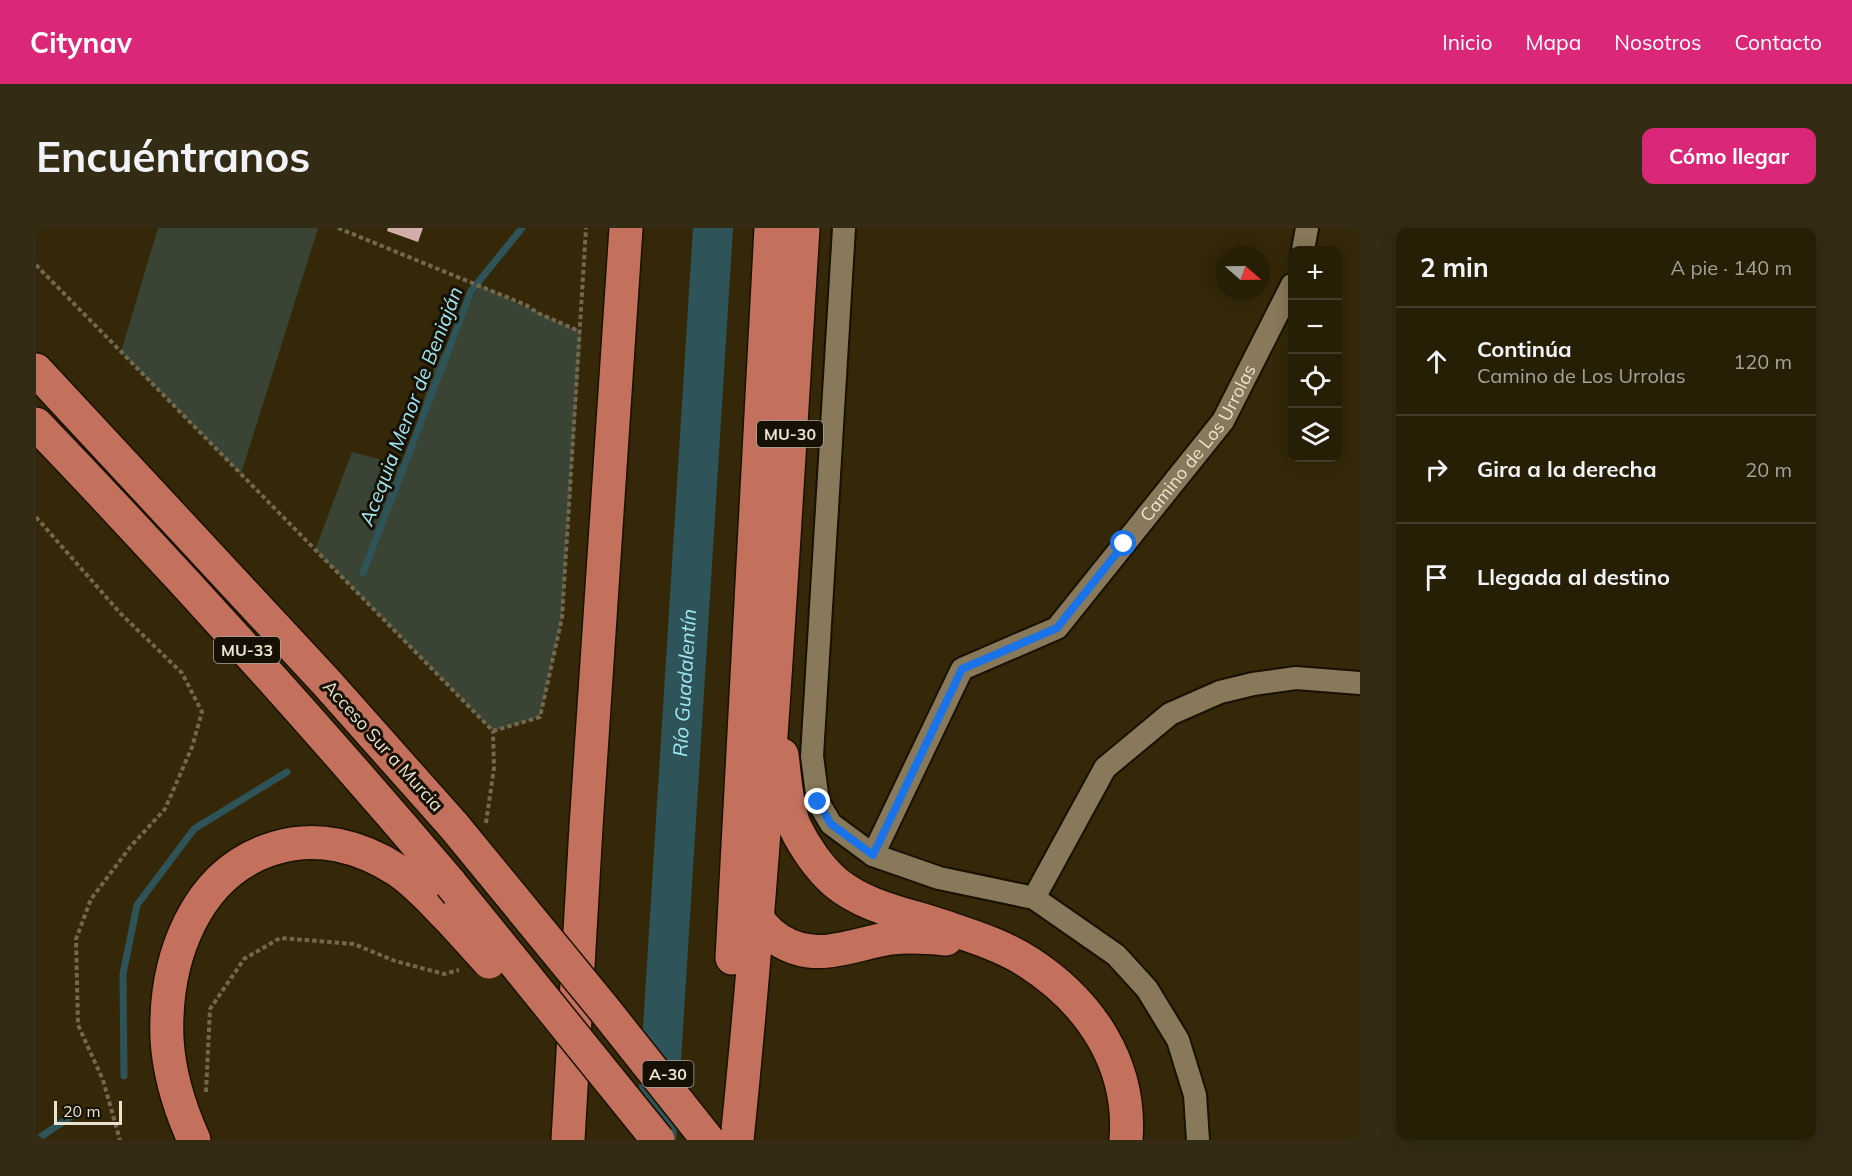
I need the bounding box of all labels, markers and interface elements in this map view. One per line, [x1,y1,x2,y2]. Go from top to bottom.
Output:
text: Citynav [30,25,132,60]
text: Inicio [1442,29,1492,55]
text: Mapa [1525,29,1581,55]
text: Nosotros [1614,29,1701,55]
text: Contacto [1734,29,1822,55]
button: Cómo llegar [1642,128,1816,184]
text: Encuéntranos [36,130,310,183]
north arrow [1216,246,1270,300]
map controls [1288,246,1342,462]
button: + [1288,246,1342,300]
text: 2 min [1420,251,1489,284]
text: A pie · 140 m [1671,255,1792,280]
water label: Acequia Menor de Beniaján [353,283,468,530]
button: − [1288,300,1342,354]
text: Continúa [1477,335,1572,363]
icon: ahead [1420,345,1453,378]
text: 120 m [1733,349,1792,374]
button: locate [1288,354,1342,408]
street label: Camino de Los Urrolas [1135,360,1261,526]
text: Camino de Los Urrolas [1477,363,1686,388]
button: layers [1288,408,1342,462]
road number: MU-30 [757,421,823,447]
icon: right [1420,453,1453,486]
text: Gira a la derecha [1477,455,1657,483]
text: 20 m [1745,457,1792,482]
route start [1110,530,1136,556]
icon: arrive [1420,561,1453,594]
text: Llegada al destino [1477,563,1670,591]
water label: Río Guadalentín [667,608,701,758]
road number: MU-33 [214,637,280,663]
street label: Acceso Sur a Murcia [318,675,448,816]
route end [804,788,830,814]
road number: A-30 [642,1061,694,1087]
scale bar [54,1098,122,1126]
text: 20 m [63,1101,100,1121]

